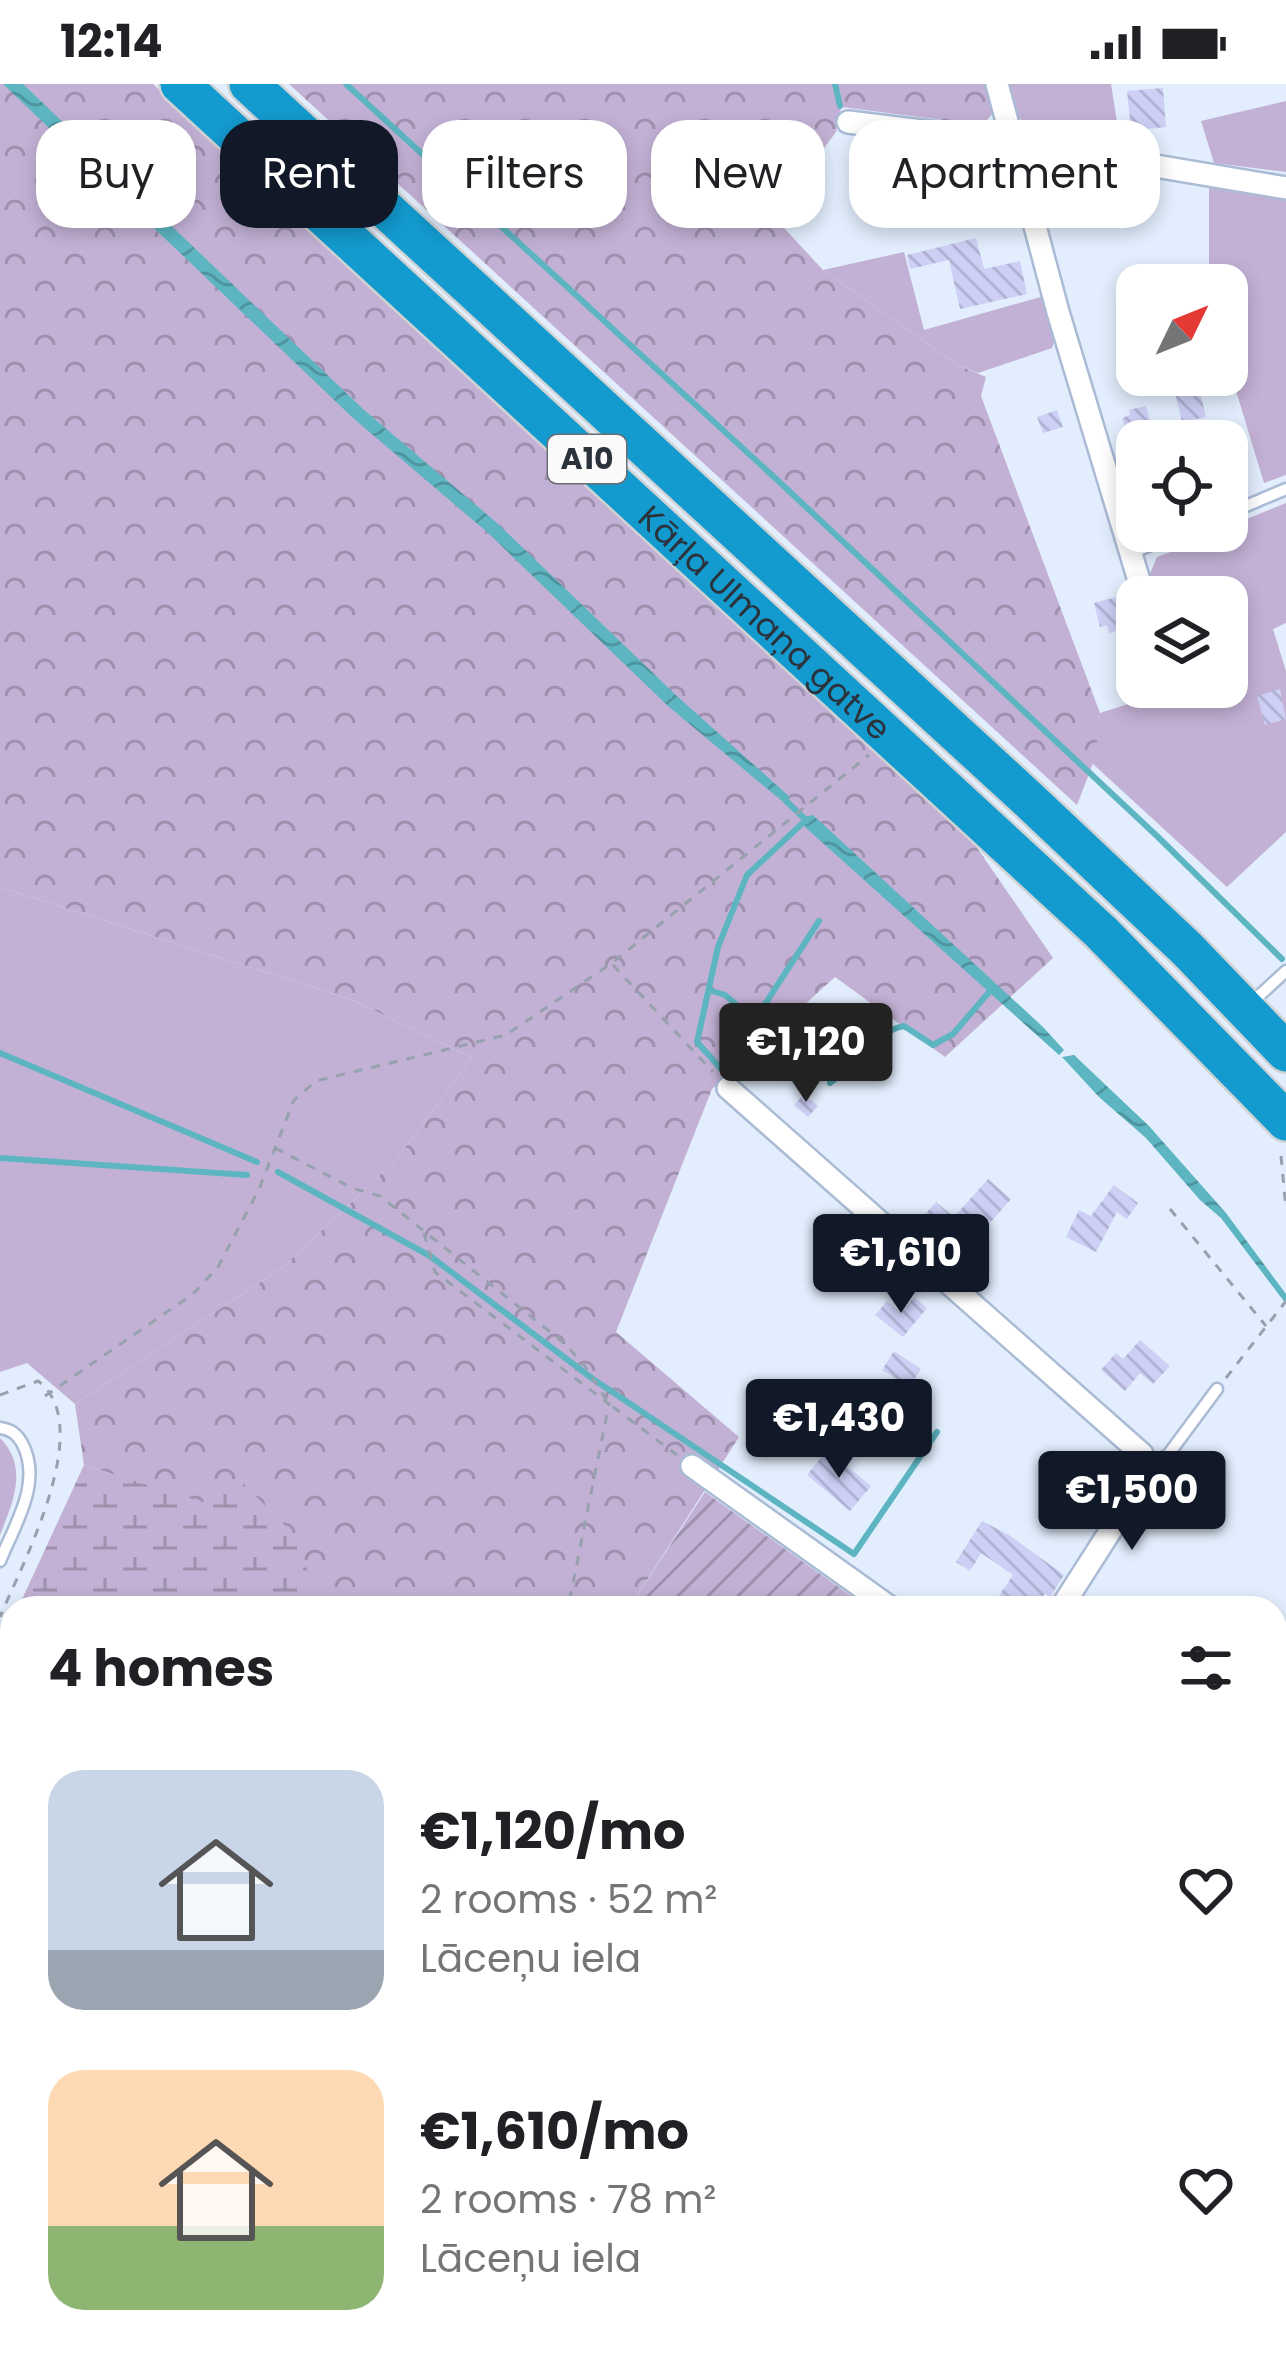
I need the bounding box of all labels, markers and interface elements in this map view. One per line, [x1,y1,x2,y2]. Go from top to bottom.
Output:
text: 12:14 [60,10,163,73]
chip: Buy [36,120,196,228]
chip: Rent [220,120,398,228]
chip: Filters [422,120,627,228]
chip: New [651,120,825,228]
chip: Apartment [849,120,1160,228]
north arrow [1116,264,1248,396]
map controls [1116,264,1248,708]
button: locate [1116,420,1248,552]
road number: A10 [548,435,626,483]
street label: Kārļa Ulmaņa gatve [628,494,901,751]
button: layers [1116,576,1248,708]
pin: €1,120 [708,1003,904,1105]
text: €1,120 [746,1014,866,1069]
pin: €1,610 [803,1214,999,1316]
text: €1,610 [840,1225,962,1280]
pin: €1,430 [741,1379,937,1481]
text: €1,430 [773,1390,905,1445]
pin: €1,500 [1034,1451,1230,1553]
text: €1,500 [1065,1462,1199,1517]
text: 4 homes [48,1632,274,1704]
icon: filters [1173,1635,1239,1701]
text: €1,120/mo [420,1795,686,1867]
icon: home [144,1818,288,1962]
icon: heart [1173,1857,1239,1923]
text: 2 rooms · 52 m² [420,1872,717,1927]
text: Lāceņu iela [420,1931,641,1986]
text: €1,610/mo [420,2095,689,2167]
icon: home [144,2118,288,2262]
icon: heart [1173,2157,1239,2223]
text: 2 rooms · 78 m² [420,2172,716,2227]
text: Lāceņu iela [420,2231,641,2286]

